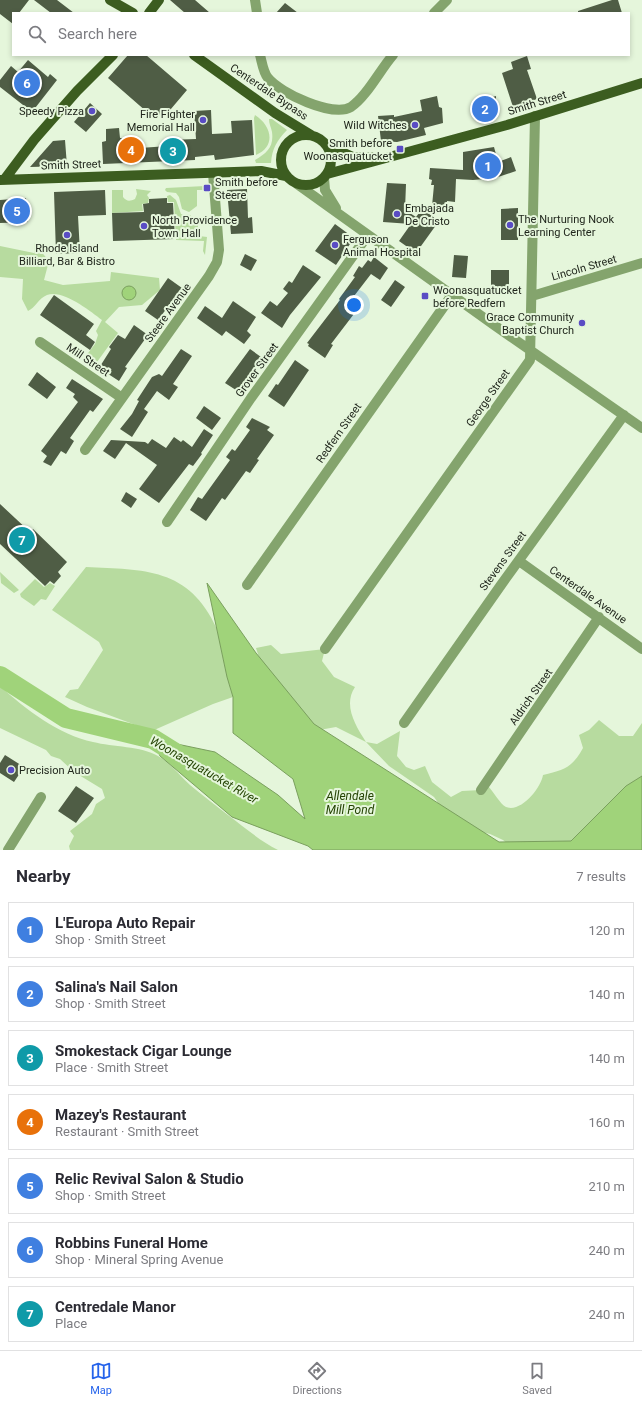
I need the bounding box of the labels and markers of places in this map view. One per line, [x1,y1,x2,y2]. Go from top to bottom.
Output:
pin: 6 [14,68,40,98]
pin: 2 [472,94,498,124]
place label: Speedy Pizza [19,105,84,118]
marker: Speedy Pizza [87,106,97,116]
place label: Fire Fighter Memorial Hall [127,108,195,134]
marker: Fire Fighter Memorial Hall [198,115,208,125]
place label: Wild Witches [344,119,407,132]
marker: Wild Witches [410,120,420,130]
pin: 4 [118,135,144,165]
pin: 3 [160,136,186,166]
place label: Smith before Woonasquatucket [304,137,392,163]
marker: Smith before Woonasquatucket [395,144,405,154]
pin: 1 [475,151,501,181]
place label: Smith before Steere [215,176,278,202]
marker: Smith before Steere [202,183,212,193]
pin: 5 [4,196,30,226]
place label: Embajada De Cristo [405,202,454,228]
marker: Embajada De Cristo [392,209,402,219]
place label: The Nurturing Nook Learning Center [518,213,615,239]
place label: North Providence Town Hall [152,214,237,240]
marker: The Nurturing Nook Learning Center [505,220,515,230]
marker: North Providence Town Hall [139,221,149,231]
marker: Rhode Island Billiard, Bar & Bistro [62,230,72,240]
place label: Ferguson Animal Hospital [343,233,421,259]
marker: Ferguson Animal Hospital [330,240,340,250]
place label: Rhode Island Billiard, Bar & Bistro [19,242,115,268]
place label: Woonasquatucket before Redfern [433,284,522,310]
marker: Woonasquatucket before Redfern [420,291,430,301]
place label: Grace Community Baptist Church [486,311,575,337]
marker: Grace Community Baptist Church [577,318,587,328]
pin: 7 [9,525,35,555]
place label: Precision Auto [19,764,90,777]
marker: Precision Auto [6,765,16,775]

